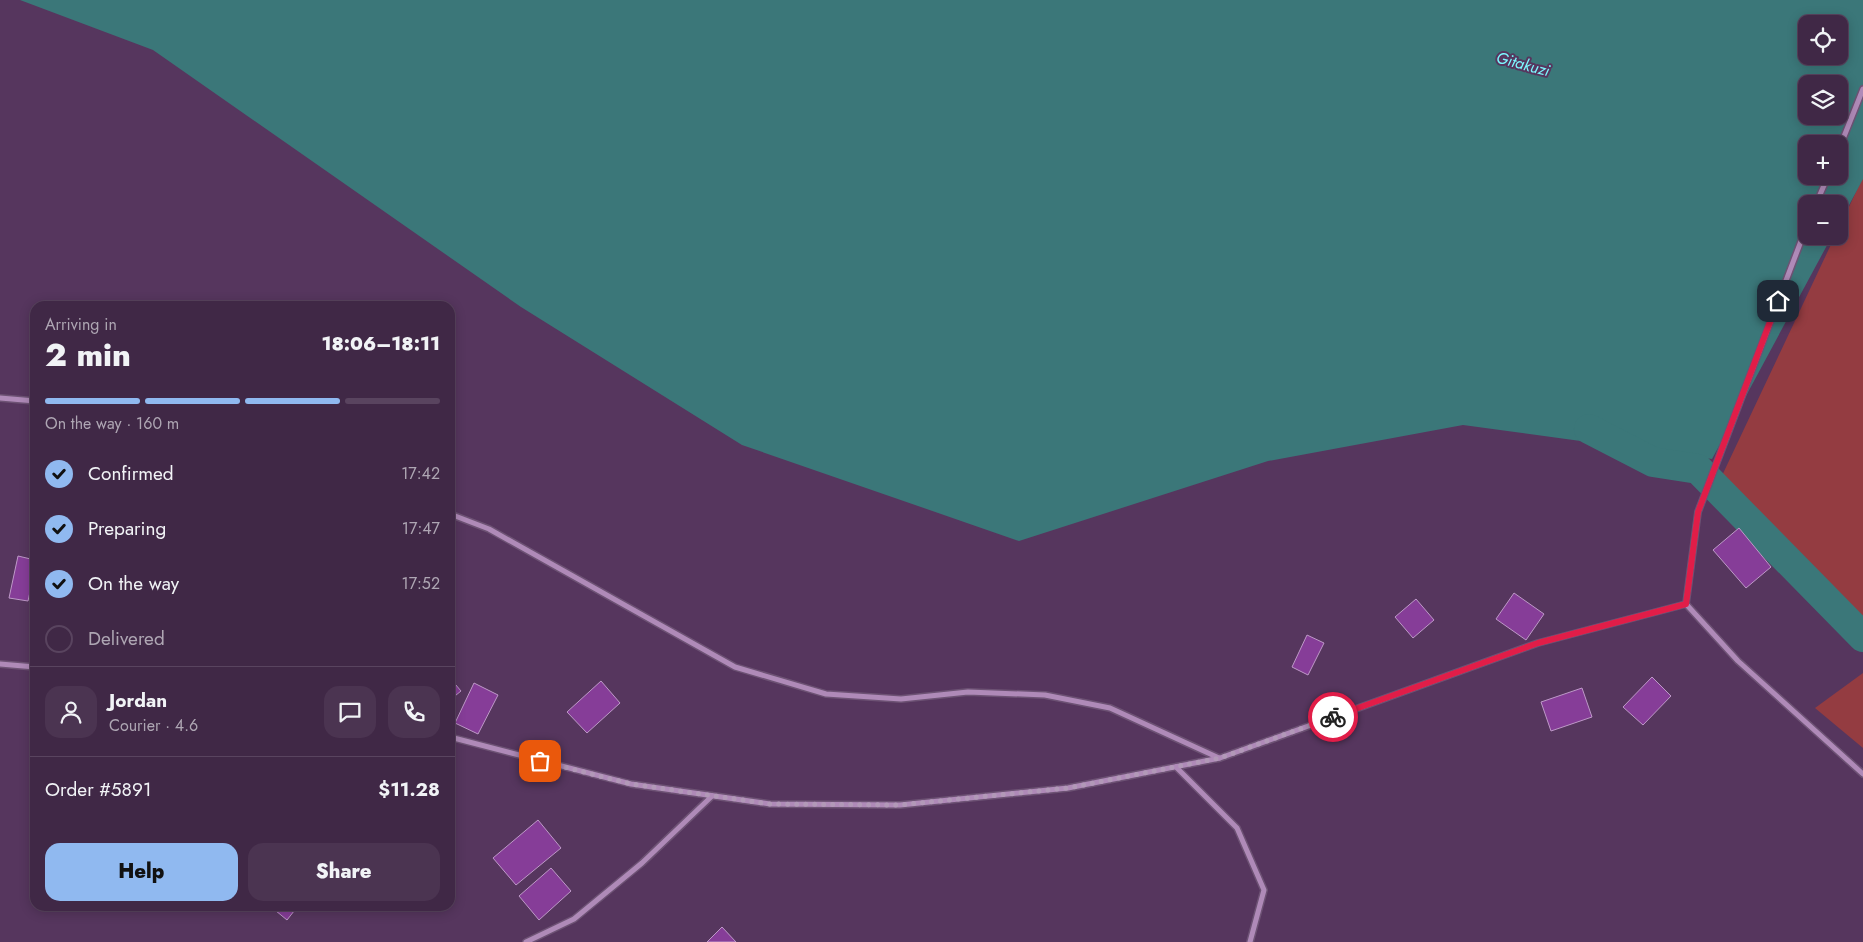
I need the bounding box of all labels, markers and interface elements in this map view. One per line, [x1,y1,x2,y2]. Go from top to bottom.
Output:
map controls [1798,15,1848,245]
button: locate [1798,15,1848,65]
water label: Gitakuzi [1494,46,1553,82]
button: layers [1798,75,1848,125]
button: + [1798,135,1848,185]
button: − [1798,195,1848,245]
pin [1757,280,1799,322]
icon: home [1764,287,1792,315]
text: Arriving in [45,313,117,336]
text: 18:06–18:11 [321,330,440,357]
text: 2 min [45,332,131,378]
text: On the way · 160 m [45,412,179,435]
icon: check [45,460,73,488]
text: Confirmed [88,460,174,487]
text: 17:42 [401,462,440,485]
icon: check [45,515,73,543]
text: Preparing [88,515,166,542]
text: 17:47 [402,517,440,540]
icon: check [45,570,73,598]
text: On the way [88,570,179,597]
text: 17:52 [401,572,440,595]
text: Delivered [88,625,165,652]
button: person [45,686,97,738]
button: chat [324,686,376,738]
button: phone [388,686,440,738]
text: Jordan [109,687,167,714]
courier [1308,692,1358,742]
icon: bike [1319,703,1347,731]
text: Courier · 4.6 [109,714,198,737]
pin [519,740,561,782]
icon: bag [526,747,554,775]
text: Order #5891 [45,776,151,803]
text: $11.28 [378,776,440,803]
button: Help [45,843,238,901]
button: Share [248,843,440,901]

